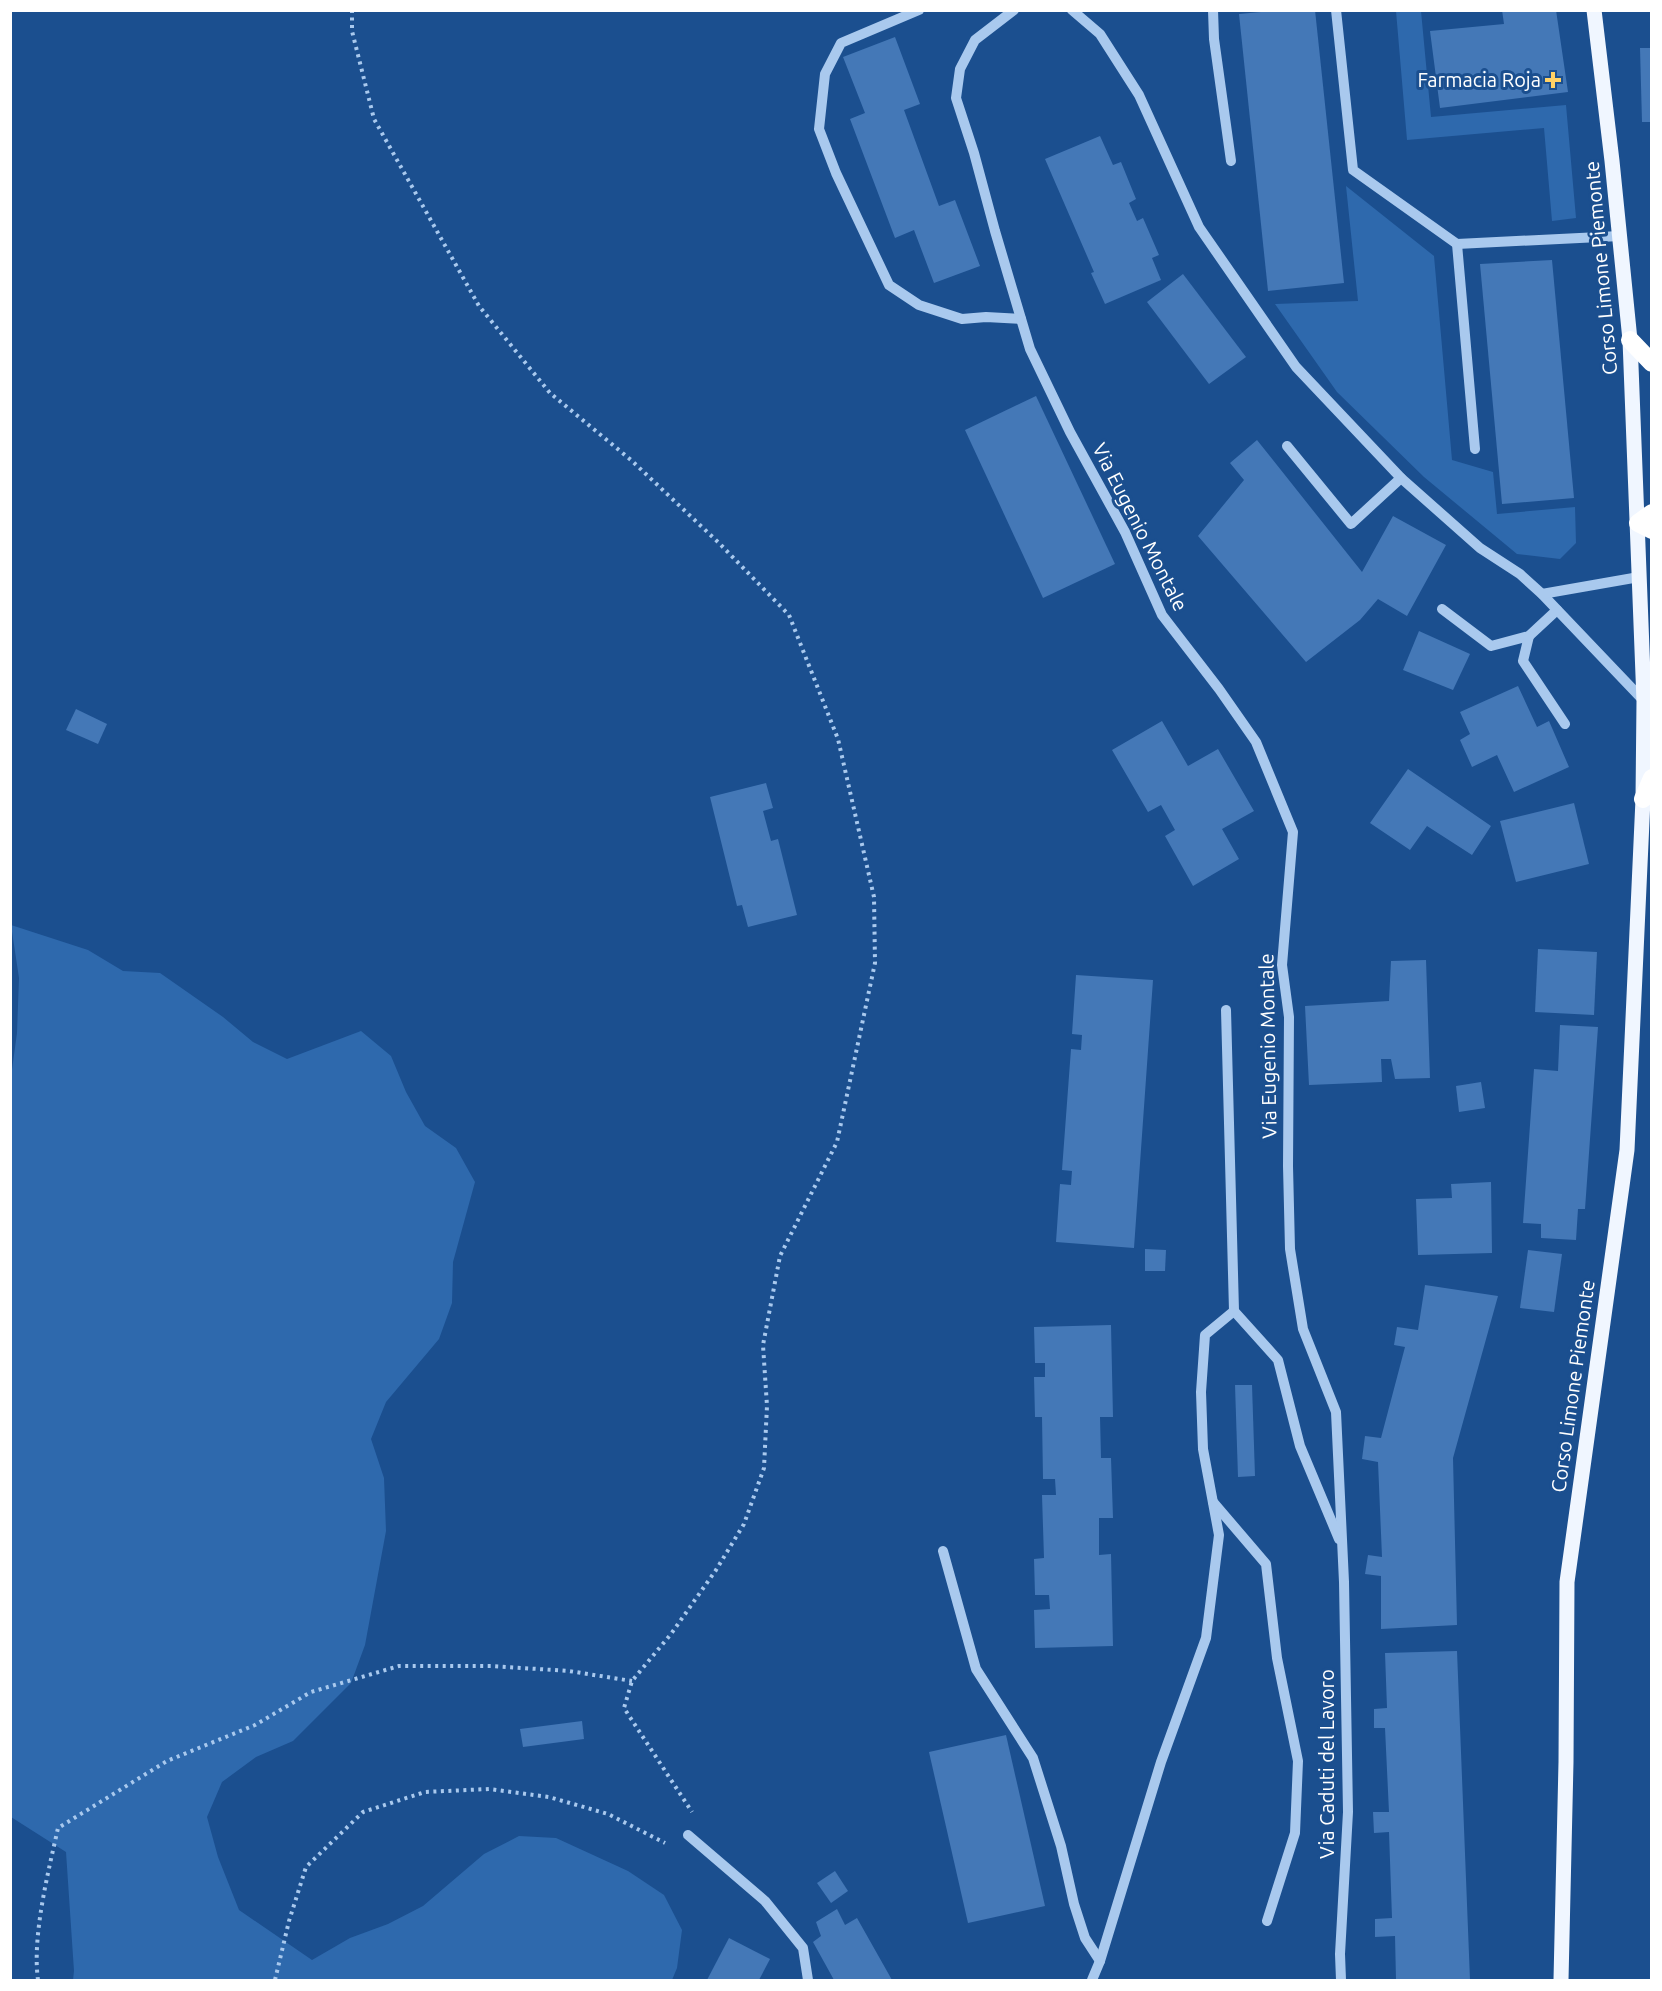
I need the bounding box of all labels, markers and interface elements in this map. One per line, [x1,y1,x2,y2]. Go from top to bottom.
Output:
place label: Farmacia Roja [1418,68,1541,91]
marker: Farmacia Roja [1546,73,1560,87]
street label: Corso Limone Piemonte [1580,160,1621,376]
street label: Via Eugenio Montale [1088,439,1193,615]
street label: Via Eugenio Montale [1254,953,1281,1139]
street label: Corso Limone Piemonte [1546,1278,1599,1494]
street label: Via Caduti del Lavoro [1315,1669,1338,1859]

